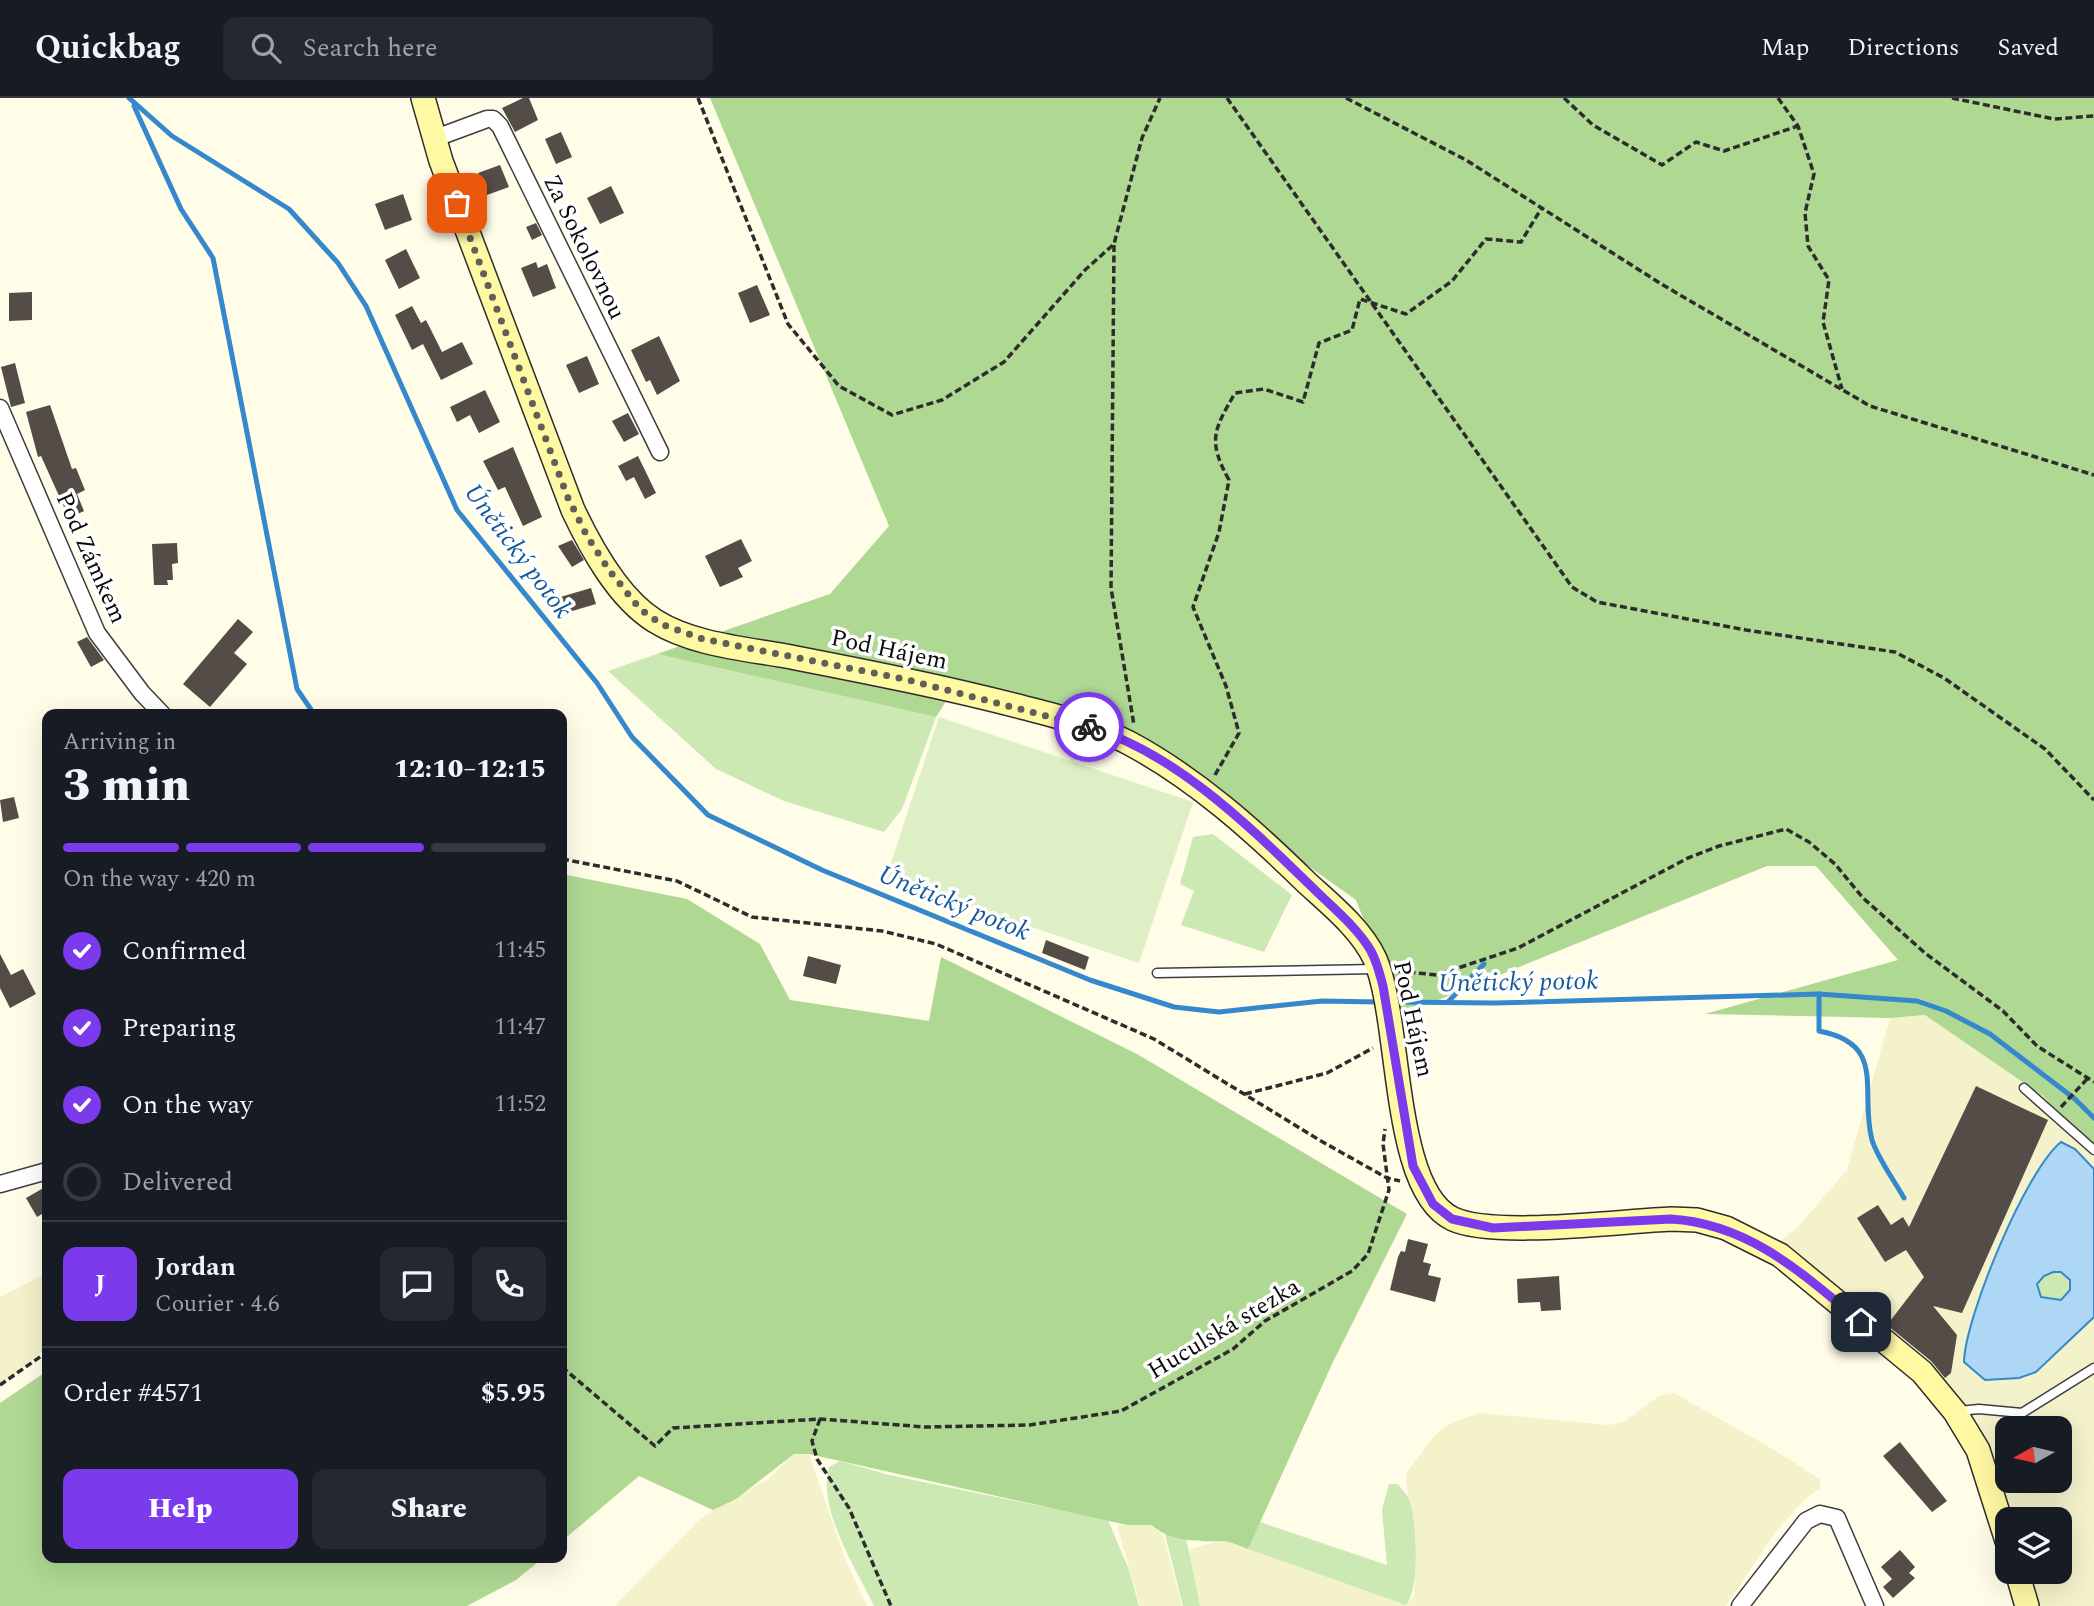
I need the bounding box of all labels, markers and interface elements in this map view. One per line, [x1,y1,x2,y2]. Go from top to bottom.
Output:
search box [223,17,713,80]
text: Quickbag [35,23,181,73]
text: Search here [303,28,438,68]
icon: search [247,29,285,67]
text: Map [1761,30,1809,66]
text: Directions [1847,30,1959,66]
text: Saved [1997,30,2059,66]
street label: Za Sokolovnou [533,168,635,326]
pin [427,173,487,233]
icon: bag [438,184,476,222]
water label: Únětický potok [454,475,582,627]
street label: Pod Zámkem [46,487,136,629]
street label: Pod Hájem [827,620,951,680]
courier [1054,692,1124,762]
icon: bike [1070,708,1108,746]
text: Arriving in [63,725,176,760]
text: 12:10–12:15 [394,749,546,789]
text: 3 min [63,751,190,821]
water label: Únětický potok [872,854,1036,952]
text: On the way · 420 m [63,862,256,897]
text: Confirmed [122,931,247,971]
icon: check [63,932,101,970]
text: 11:45 [494,933,546,968]
street label: Pod Hájem [1383,957,1443,1081]
water label: Únětický potok [1437,961,1599,1003]
text: Preparing [122,1008,236,1048]
icon: check [63,1009,101,1047]
text: 11:47 [494,1010,546,1045]
text: On the way [122,1085,253,1125]
icon: check [63,1086,101,1124]
text: 11:52 [494,1087,546,1122]
text: Delivered [122,1162,233,1202]
text: Jordan [155,1247,236,1287]
button: chat [380,1247,454,1321]
button: phone [472,1247,546,1321]
text: J [94,1264,106,1304]
street label: Huculská stezka [1141,1269,1307,1389]
text: Courier · 4.6 [155,1287,280,1322]
pin [1831,1292,1891,1352]
icon: home [1842,1303,1880,1341]
text: Order #4571 [63,1373,203,1413]
text: $5.95 [481,1373,546,1413]
north arrow [1995,1416,2072,1493]
map controls [1995,1416,2072,1584]
button: Help [63,1469,298,1549]
button: Share [312,1469,546,1549]
button: layers [1995,1507,2072,1584]

